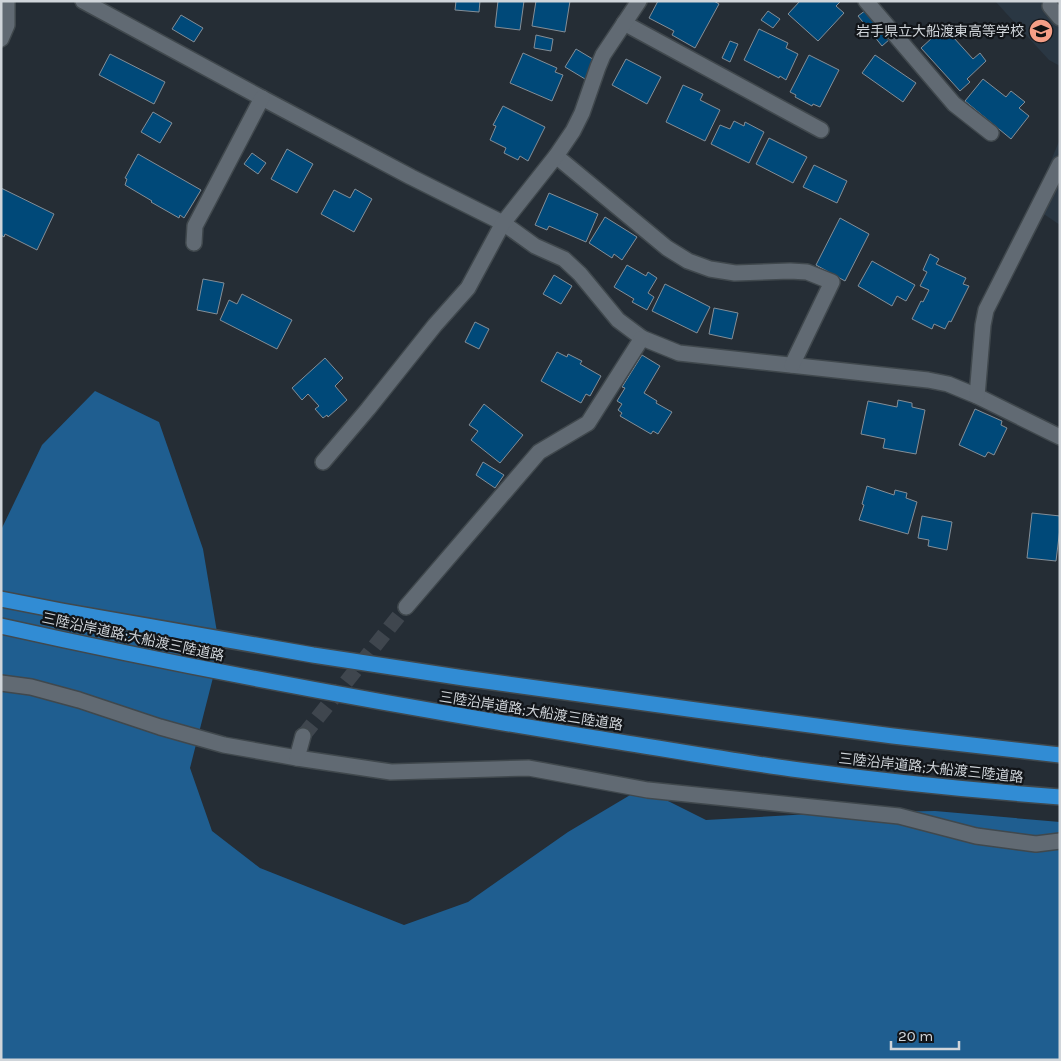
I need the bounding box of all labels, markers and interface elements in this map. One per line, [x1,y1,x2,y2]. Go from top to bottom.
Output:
school or university icon: 岩手県立大船渡東高等学校 [1028,18,1054,44]
place label: 岩手県立大船渡東高等学校 [856,23,1024,40]
street label: 三陸沿岸道路;大船渡三陸道路 [40,609,226,665]
street label: 三陸沿岸道路;大船渡三陸道路 [438,688,624,734]
street label: 三陸沿岸道路;大船渡三陸道路 [838,750,1024,786]
scale bar [891,1018,958,1050]
text: 20 m [898,1027,933,1045]

